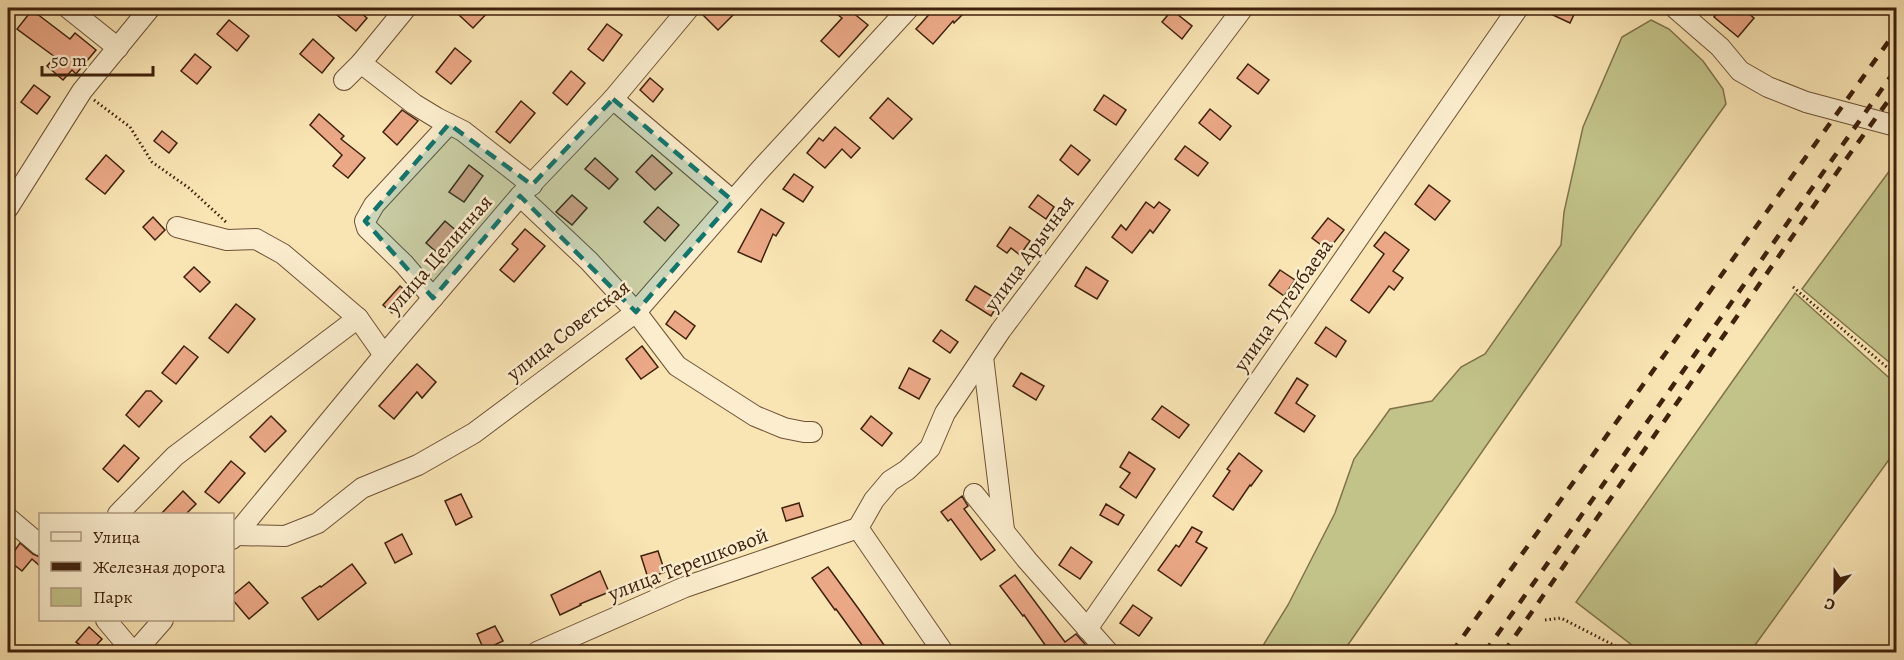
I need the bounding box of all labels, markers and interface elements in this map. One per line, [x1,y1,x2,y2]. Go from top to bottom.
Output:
scale bar [42,39,153,77]
text: 50 m [51,48,87,72]
street label: улица Целинная [379,188,499,320]
street label: улица Арычная [977,189,1081,317]
street label: улица Тугелбаева [1226,233,1340,378]
street label: улица Советская [500,273,635,388]
legend [39,513,234,621]
street label: улица Терешковой [603,521,772,608]
text: Улица [93,525,141,549]
text: Железная дорога [93,555,226,579]
north arrow [1805,561,1865,621]
text: Парк [93,585,133,609]
text: С [1821,592,1839,616]

